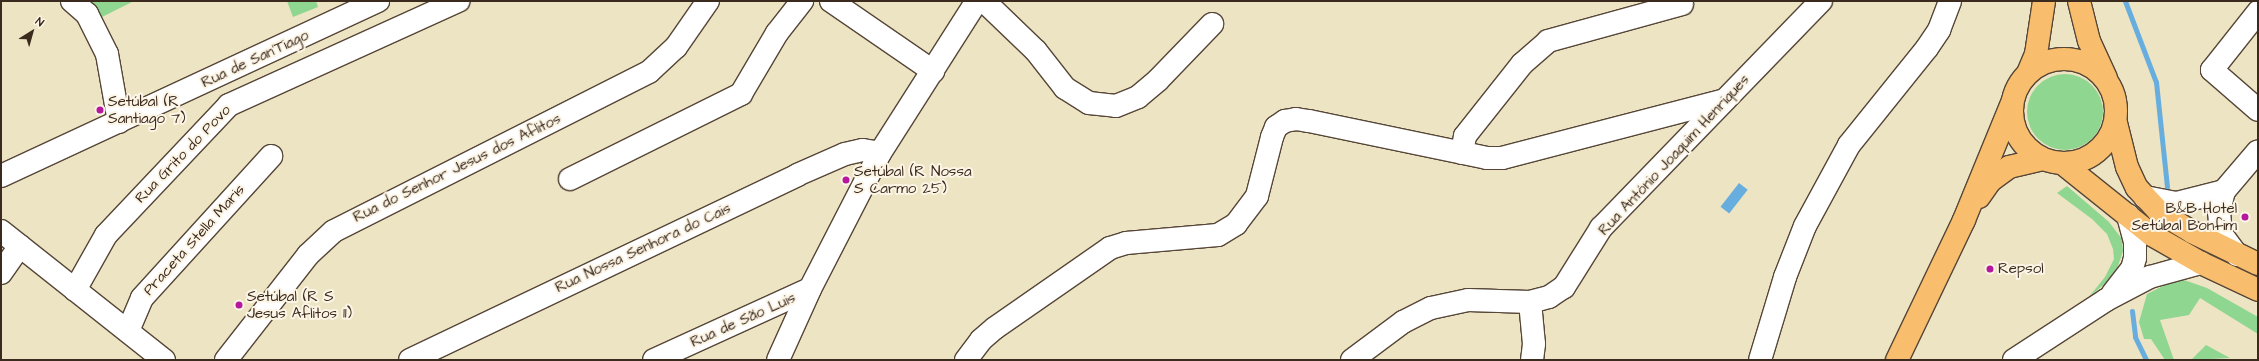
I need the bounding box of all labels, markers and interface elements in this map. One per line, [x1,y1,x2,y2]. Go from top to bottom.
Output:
north arrow [12,12,52,52]
text: N [32,14,47,30]
street label: Rua de San'Tiago [198,26,312,92]
street label: Rua António Joaquim Henriques [1595,71,1753,239]
place label: Setúbal (R Santiago 7) [108,92,185,127]
street label: Rua Grito do Povo [131,101,235,207]
marker: Setúbal (R Santiago 7) [95,105,105,115]
street label: Rua do Senhor Jesus dos Aflitos [350,110,564,226]
place label: Setúbal (R Nossa S Carmo 25) [854,162,972,197]
marker: Setúbal (R Nossa S Carmo 25) [841,175,851,185]
street label: Praceta Stella Maris [139,181,249,299]
street label: Rua Nossa Senhora do Cais [552,199,734,297]
place label: B&B Hotel Setúbal Bonfim [2132,199,2237,234]
marker: B&B Hotel Setúbal Bonfim [2240,212,2250,222]
place label: Repsol [1998,260,2043,278]
marker: Repsol [1985,264,1995,274]
place label: Setúbal (R S Jesus Aflitos 11) [247,287,352,322]
street label: Rua de São Luis [688,289,798,351]
marker: Setúbal (R S Jesus Aflitos 11) [234,300,244,310]

